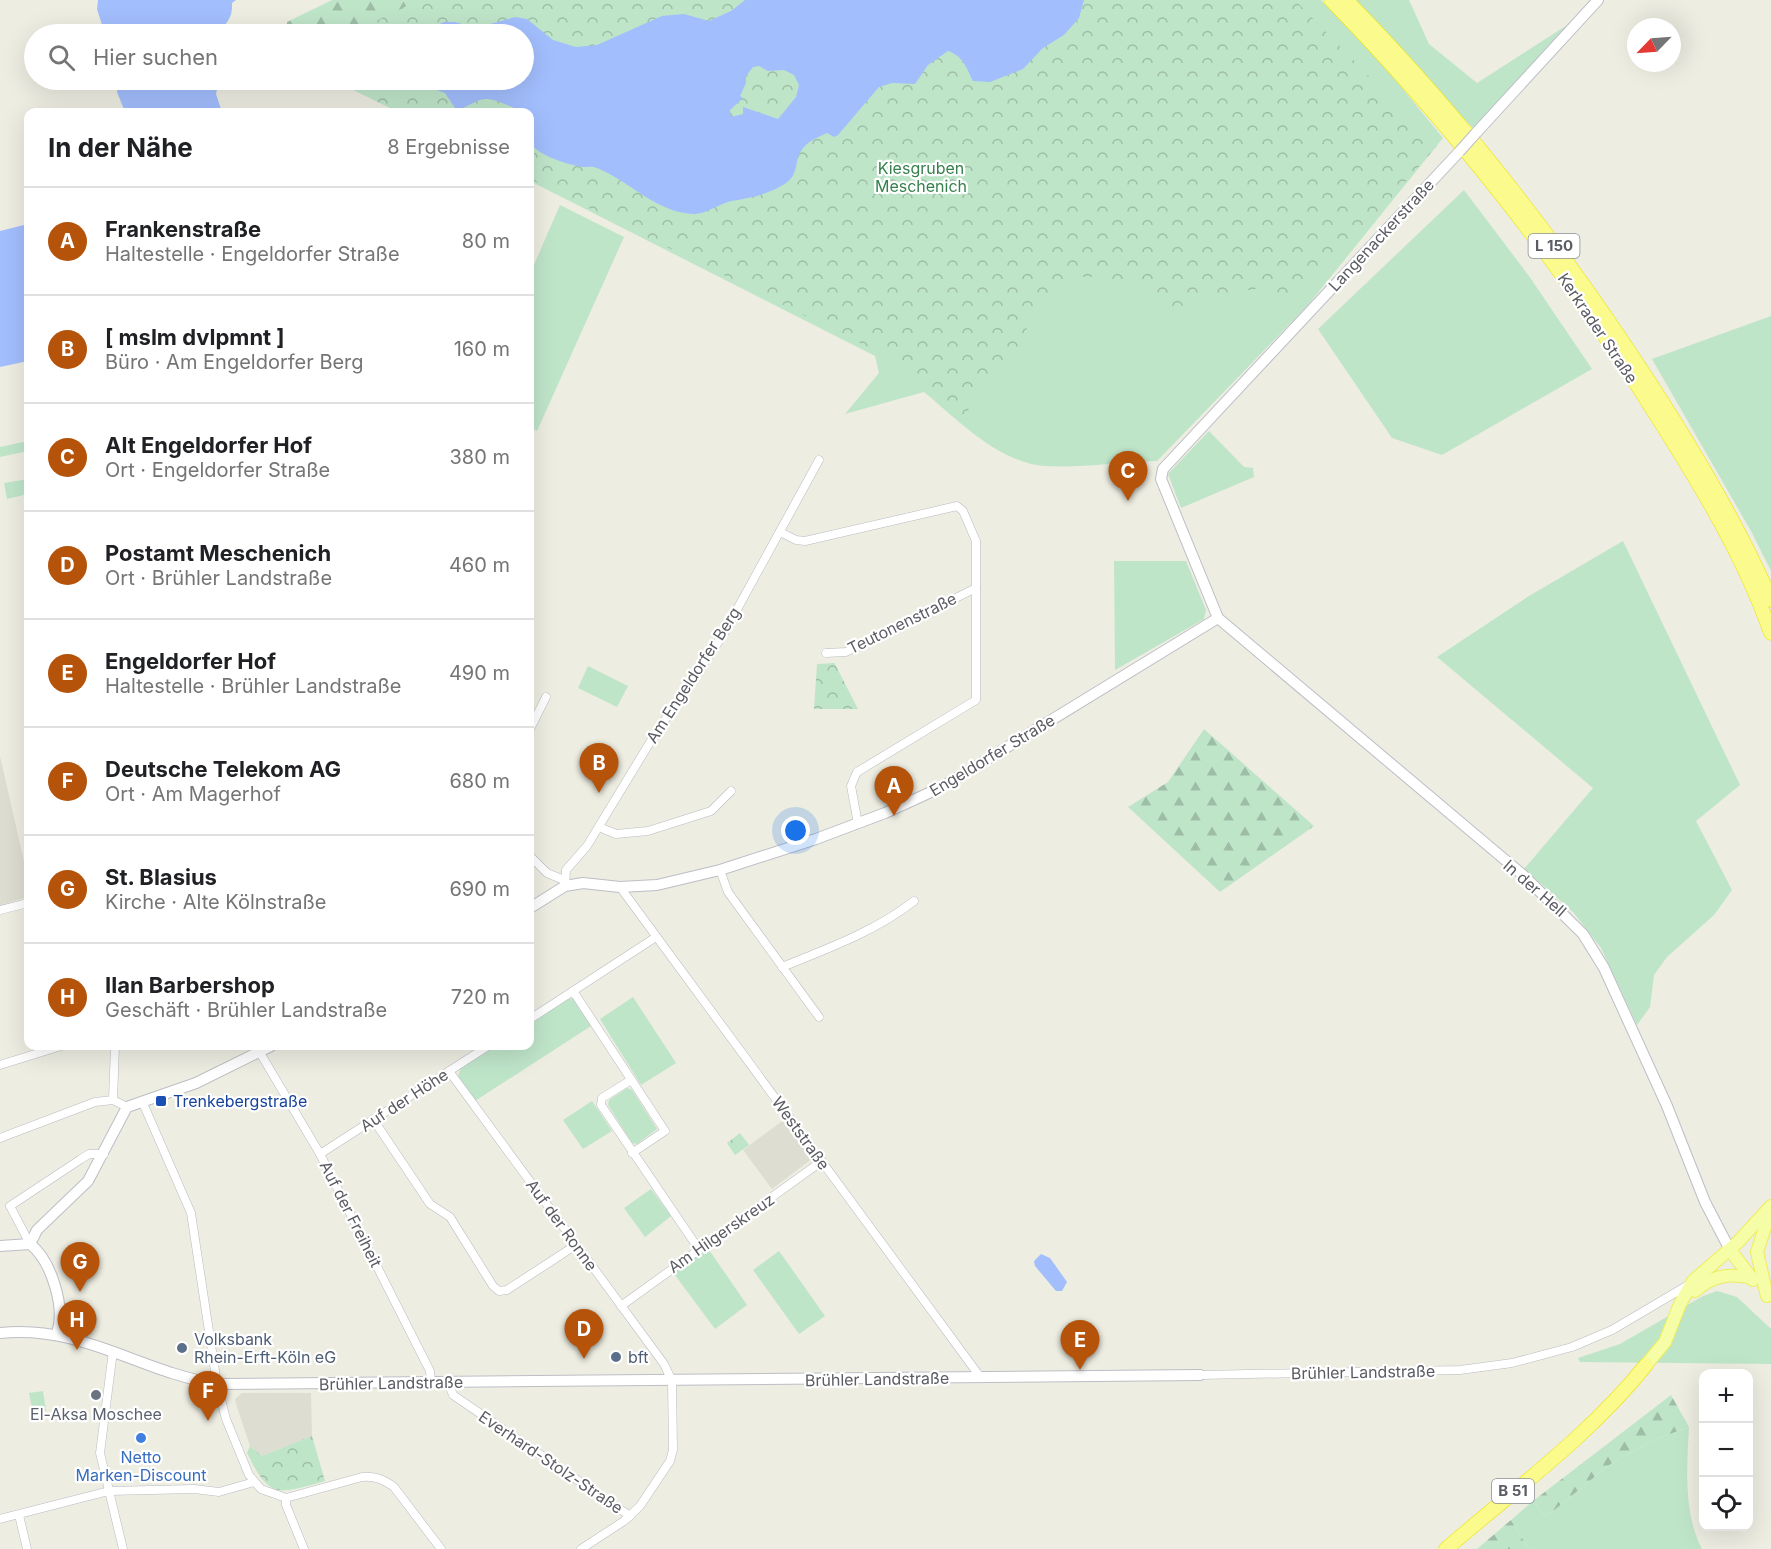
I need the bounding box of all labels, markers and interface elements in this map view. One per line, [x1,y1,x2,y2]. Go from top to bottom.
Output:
north arrow [1627,18,1681,72]
search box [24,24,534,90]
icon: search [45,41,78,74]
text: Hier suchen [93,44,218,70]
text: In der Nähe [48,132,193,163]
text: 8 Ergebnisse [387,135,510,159]
park label: Kiesgruben Meschenich [875,158,967,196]
street label: Langenackerstraße [1324,175,1438,295]
text: Frankenstraße [105,216,261,242]
text: A [60,229,75,253]
text: 80 m [462,229,510,253]
road number: L 150 [1528,234,1580,258]
text: Haltestelle · Engeldorfer Straße [105,242,400,266]
street label: Kerkrader Straße [1554,269,1642,387]
text: [ mslm dvlpmnt ] [105,324,285,350]
text: B [61,337,74,361]
text: 160 m [454,337,510,361]
text: Büro · Am Engeldorfer Berg [105,350,364,374]
text: Alt Engeldorfer Hof [105,432,312,458]
text: C [60,445,75,469]
text: 380 m [450,445,510,469]
pin: C [1108,452,1148,501]
text: Ort · Engeldorfer Straße [105,458,330,482]
text: Postamt Meschenich [105,540,331,566]
text: D [60,553,75,577]
text: 460 m [449,553,510,577]
text: Ort · Brühler Landstraße [105,566,332,590]
street label: Teutonenstraße [844,588,960,658]
street label: Am Engeldorfer Berg [642,603,744,747]
text: Engeldorfer Hof [105,648,276,674]
text: E [61,661,74,685]
text: 490 m [449,661,510,685]
text: Haltestelle · Brühler Landstraße [105,674,402,698]
street label: Engeldorfer Straße [926,710,1058,800]
pin: B [580,744,618,793]
text: Deutsche Telekom AG [105,756,341,782]
pin: A [874,766,914,816]
text: F [62,769,73,793]
text: 680 m [449,769,510,793]
text: Ort · Am Magerhof [105,782,281,806]
your location [781,816,810,845]
street label: In der Hell [1499,855,1571,921]
text: St. Blasius [105,864,217,890]
text: G [60,877,75,901]
text: 690 m [449,877,510,901]
text: Kirche · Alte Kölnstraße [105,890,326,914]
text: Ilan Barbershop [105,972,275,998]
text: H [60,985,75,1009]
text: 720 m [451,985,510,1009]
text: Geschäft · Brühler Landstraße [105,998,387,1022]
street label: Auf der Höhe [356,1064,452,1136]
place label: Trenkebergstraße [173,1091,307,1111]
street label: Weststraße [768,1092,834,1174]
marker: Trenkebergstraße [154,1094,168,1108]
street label: Auf der Freiheit [316,1158,386,1270]
street label: Auf der Ronne [522,1175,602,1275]
street label: Am Hilgerskreuz [664,1189,778,1277]
pin: G [60,1242,100,1292]
pin: H [58,1300,97,1350]
pin: D [564,1310,604,1359]
pin: E [1060,1320,1100,1370]
place label: Volksbank Rhein-Erft-Köln eG [194,1329,336,1367]
marker: Volksbank Rhein-Erft-Köln eG [175,1341,189,1355]
place label: bft [628,1347,648,1367]
marker: bft [609,1350,623,1364]
street label: Brühler Landstraße [1291,1361,1435,1383]
street label: Brühler Landstraße [805,1368,949,1390]
map controls [1699,1369,1753,1531]
button: + [1699,1369,1753,1423]
pin: F [188,1372,228,1421]
street label: Brühler Landstraße [319,1372,463,1394]
marker: El-Aksa Moschee [89,1388,103,1402]
place label: El-Aksa Moschee [30,1404,162,1424]
street label: Everhard-Stolz-Straße [475,1406,627,1518]
button: − [1699,1423,1753,1477]
marker: Netto Marken-Discount [134,1431,148,1445]
place label: Netto Marken-Discount [75,1447,207,1485]
button: locate [1699,1477,1753,1531]
road number: B 51 [1492,1479,1534,1503]

